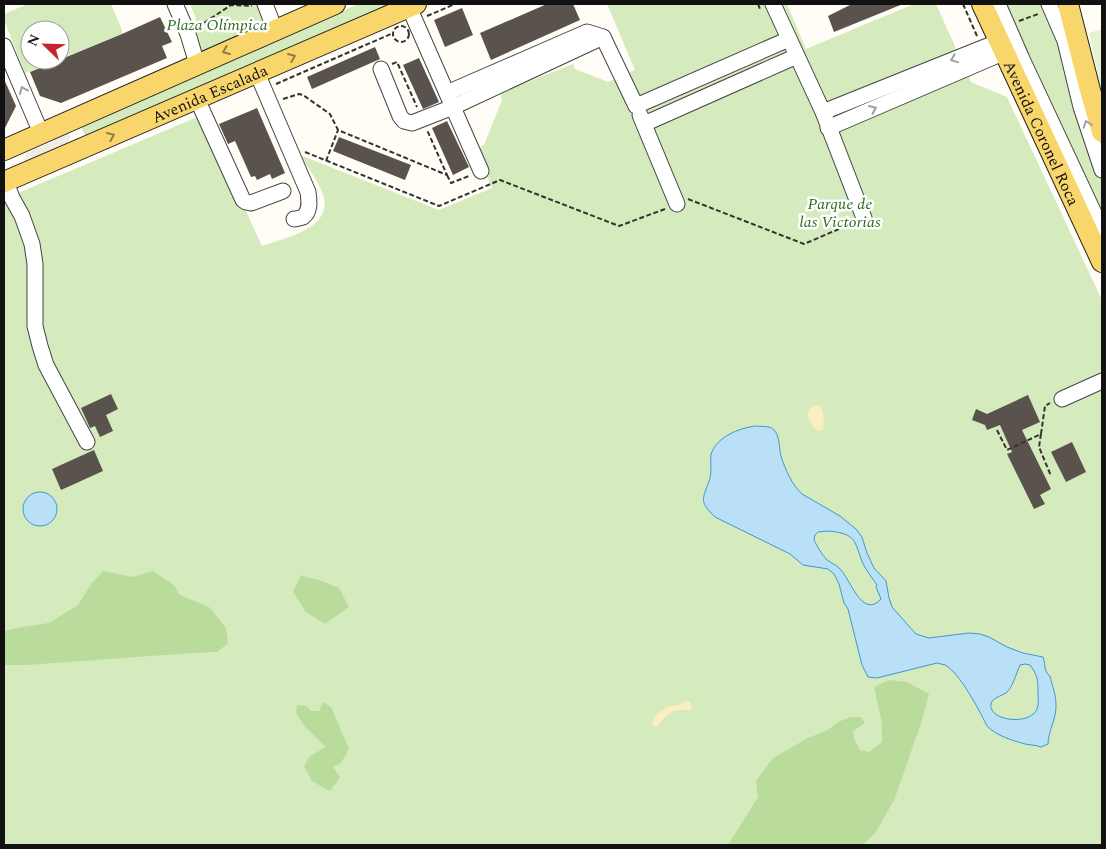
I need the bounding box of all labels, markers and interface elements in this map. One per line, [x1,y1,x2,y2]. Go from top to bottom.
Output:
park label: Plaza Olímpica [166,13,268,37]
north arrow [20,20,70,70]
text: N [22,31,45,49]
one-way arrow [223,46,231,56]
one-way arrow [287,53,296,64]
one-way arrow [951,53,959,63]
street label: Avenida Coronel Roca [997,57,1085,210]
street label: Avenida Escalada [148,58,272,130]
one-way arrow [18,86,29,95]
one-way arrow [868,104,877,115]
one-way arrow [1082,120,1092,129]
one-way arrow [106,131,115,142]
park label: Parque de las Victorias [799,192,881,234]

